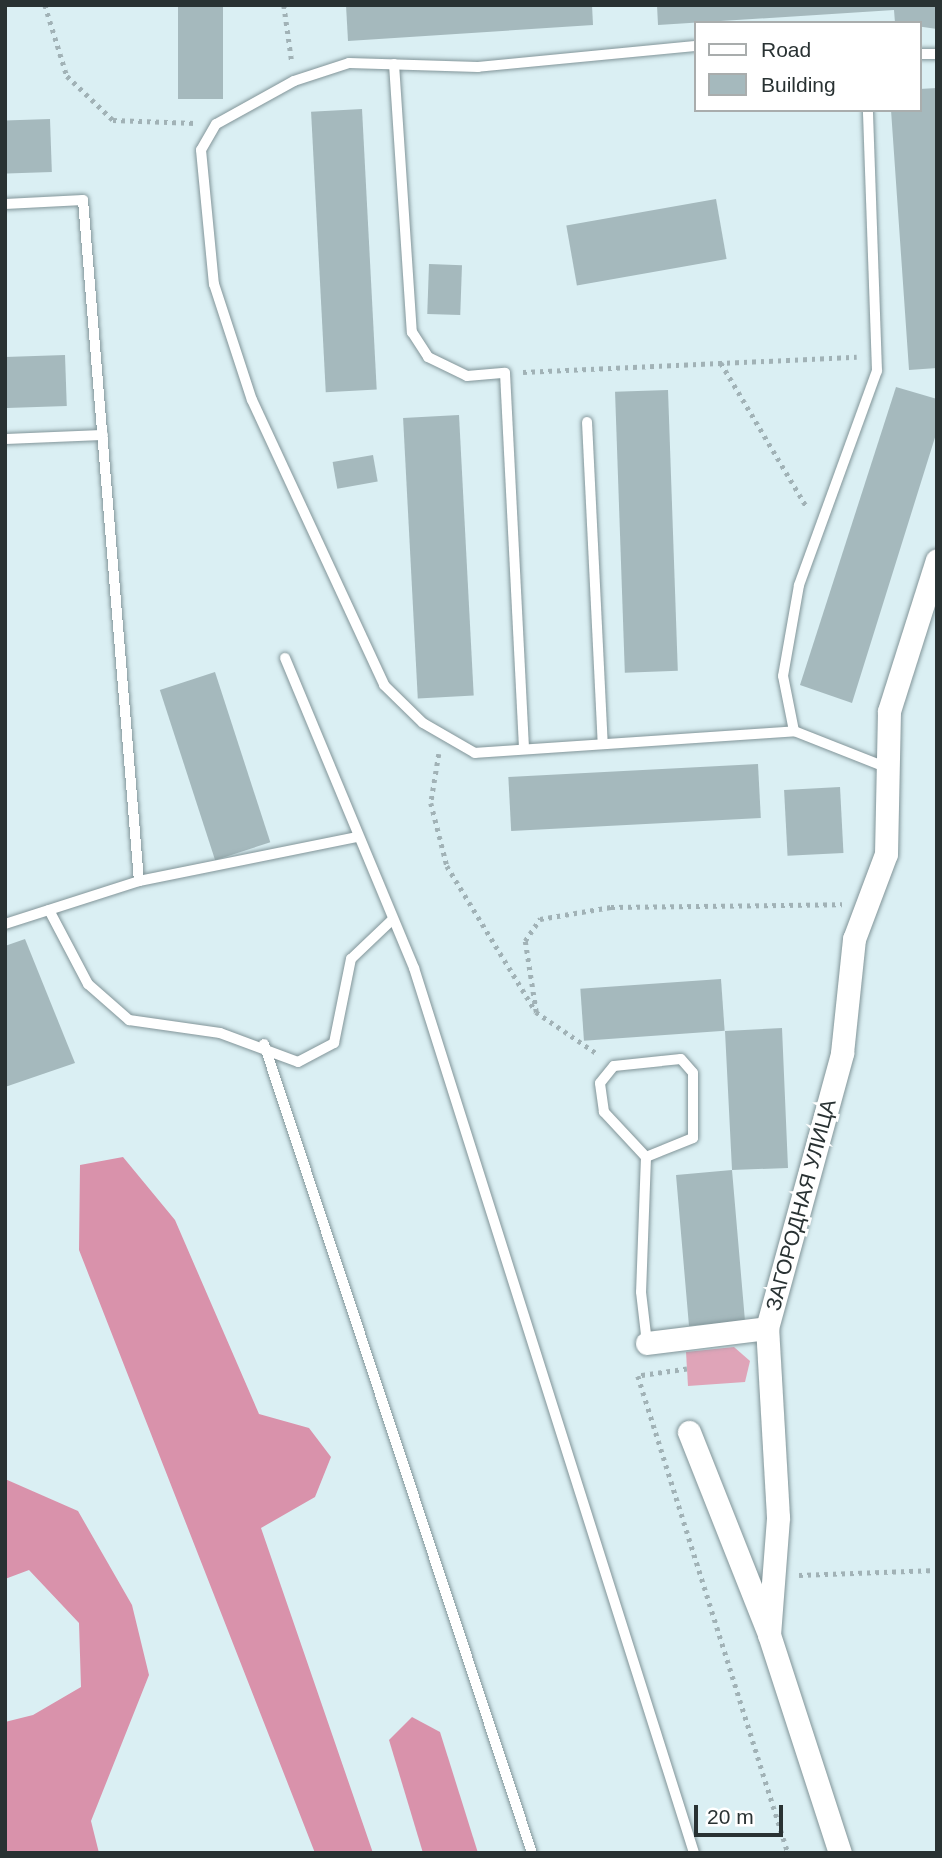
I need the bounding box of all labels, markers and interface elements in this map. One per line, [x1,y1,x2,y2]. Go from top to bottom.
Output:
legend [694,21,921,112]
text: Road [761,38,811,61]
text: Building [761,73,836,96]
street label: ЗАГОРОДНАЯ УЛИЦА [761,1096,841,1314]
scale bar [697,1792,786,1836]
text: 20 m [707,1805,754,1828]

